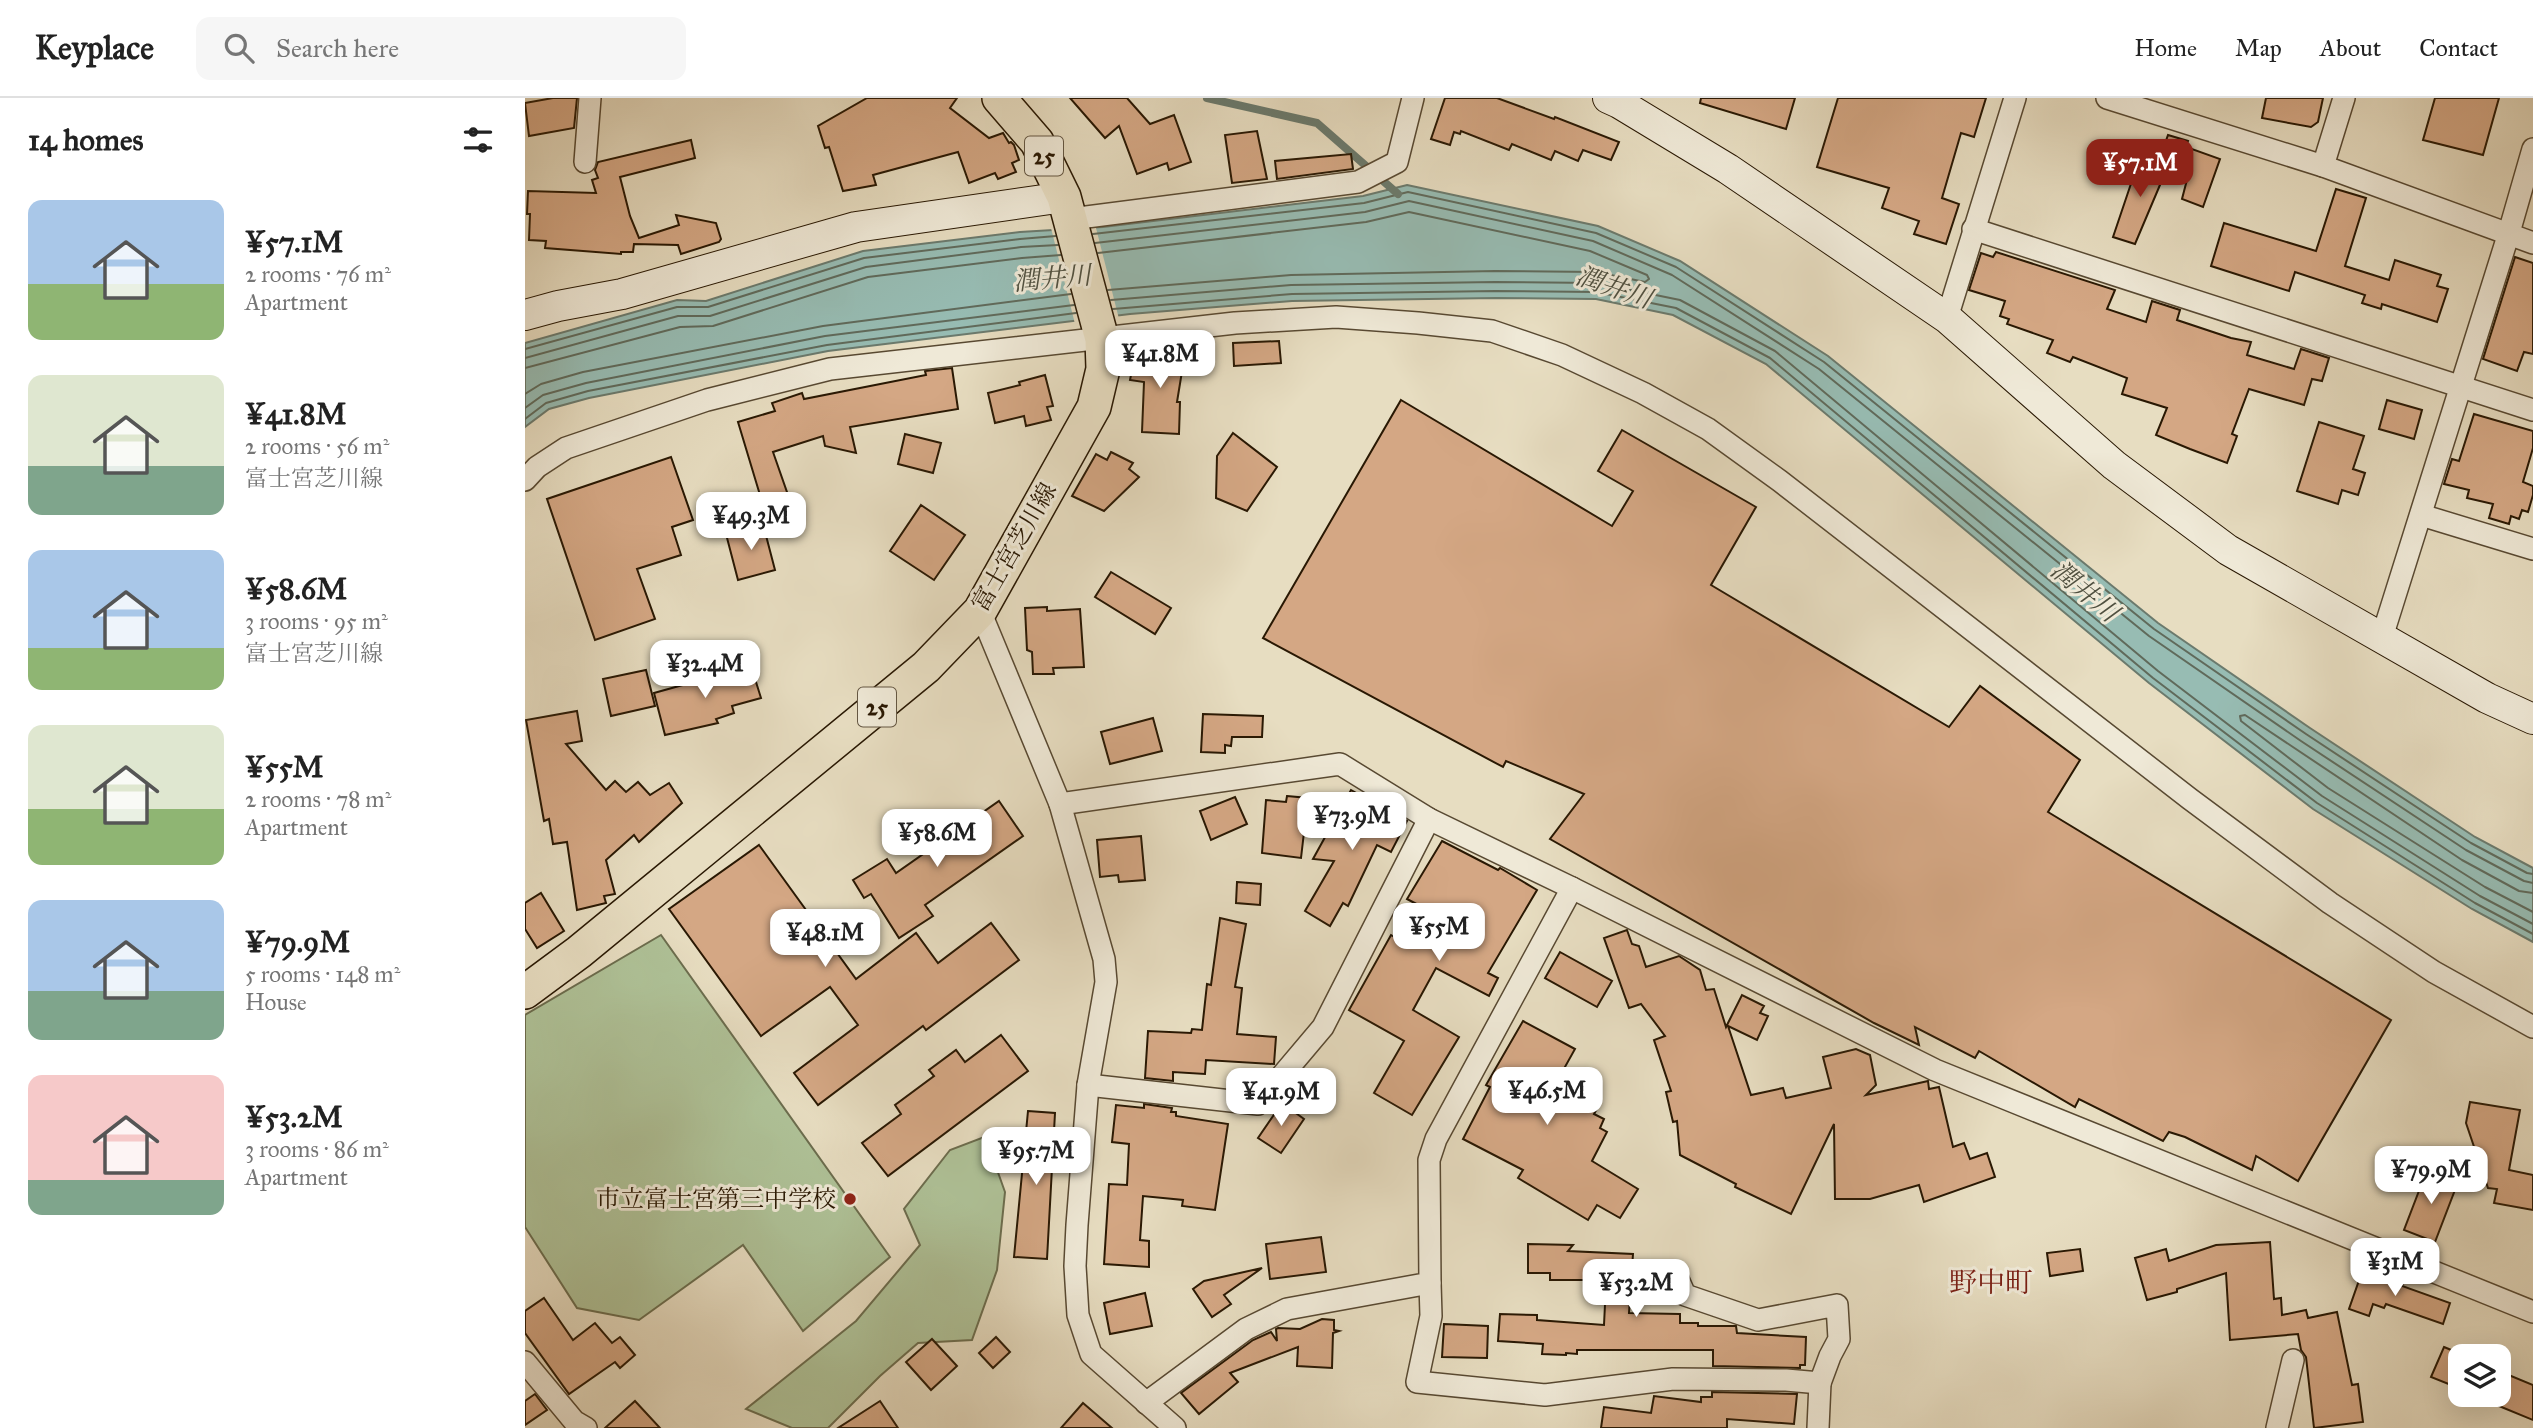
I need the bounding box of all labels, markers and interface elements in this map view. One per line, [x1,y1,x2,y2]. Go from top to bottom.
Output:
search box [196,17,686,80]
text: Keyplace [35,28,154,68]
icon: search [220,29,258,67]
text: Search here [276,32,399,64]
text: Home [2134,33,2197,63]
text: Map [2235,33,2282,63]
text: About [2320,33,2381,63]
text: Contact [2419,33,2498,63]
icon: filters [459,121,497,159]
text: 14 homes [28,122,143,158]
road number: 25 [1025,137,1063,176]
pin: ¥57.1M [2083,140,2197,199]
text: ¥57.1M [2102,148,2178,176]
text: ¥57.1M [245,224,343,260]
icon: home [84,228,168,312]
water label: 潤井川 [1012,258,1095,297]
water label: 潤井川 [1572,259,1659,316]
text: 2 rooms · 76 m² [245,260,391,288]
text: Apartment [245,288,348,316]
pin: ¥41.8M [1103,330,1217,390]
text: ¥41.8M [1121,339,1199,367]
text: ¥41.8M [245,396,346,432]
icon: home [84,403,168,487]
text: 2 rooms · 56 m² [245,432,389,460]
text: 富士宮芝川線 [245,464,383,492]
street label: 富士宮芝川線 [965,477,1063,617]
pin: ¥49.3M [694,492,808,552]
text: ¥49.3M [712,501,790,529]
water label: 潤井川 [2045,554,2127,630]
text: ¥58.6M [245,571,347,607]
icon: home [84,578,168,662]
text: 3 rooms · 95 m² [245,607,388,635]
text: 富士宮芝川線 [245,639,383,667]
pin: ¥32.4M [648,640,762,700]
text: ¥32.4M [666,649,744,677]
road number: 25 [858,688,896,726]
text: ¥55M [245,749,324,785]
icon: home [84,753,168,837]
text: 2 rooms · 78 m² [245,785,391,813]
pin: ¥73.9M [1295,792,1409,852]
text: ¥73.9M [1313,801,1391,829]
pin: ¥58.6M [880,810,994,869]
text: Apartment [245,813,348,841]
text: ¥58.6M [898,818,976,846]
pin: ¥55M [1398,904,1480,963]
pin: ¥48.1M [768,910,882,969]
text: ¥55M [1409,912,1469,940]
text: ¥48.1M [786,918,864,946]
text: ¥79.9M [245,924,350,960]
icon: home [84,928,168,1012]
text: 5 rooms · 148 m² [245,960,400,988]
text: House [245,988,307,1016]
pin: ¥41.9M [1224,1068,1338,1128]
pin: ¥46.5M [1490,1068,1604,1127]
text: ¥46.5M [1508,1076,1586,1104]
text: ¥41.9M [1242,1077,1320,1105]
text: ¥53.2M [245,1099,343,1135]
icon: home [84,1103,168,1187]
pin: ¥95.7M [979,1128,1093,1187]
text: 3 rooms · 86 m² [245,1135,389,1163]
text: ¥95.7M [998,1136,1074,1164]
pin: ¥79.9M [2374,1146,2488,1206]
text: ¥79.9M [2391,1155,2471,1183]
text: Apartment [245,1163,348,1191]
place label: 市立富士宮第三中学校 [596,1184,836,1214]
marker: 市立富士宮第三中学校 [842,1191,858,1207]
pin: ¥31M [2354,1238,2436,1298]
text: ¥31M [2366,1247,2424,1275]
pin: ¥53.2M [1579,1260,1693,1319]
district label: 野中町 [1949,1265,2033,1300]
text: ¥53.2M [1599,1268,1673,1296]
map controls [2448,1344,2511,1407]
button: layers [2448,1344,2511,1407]

